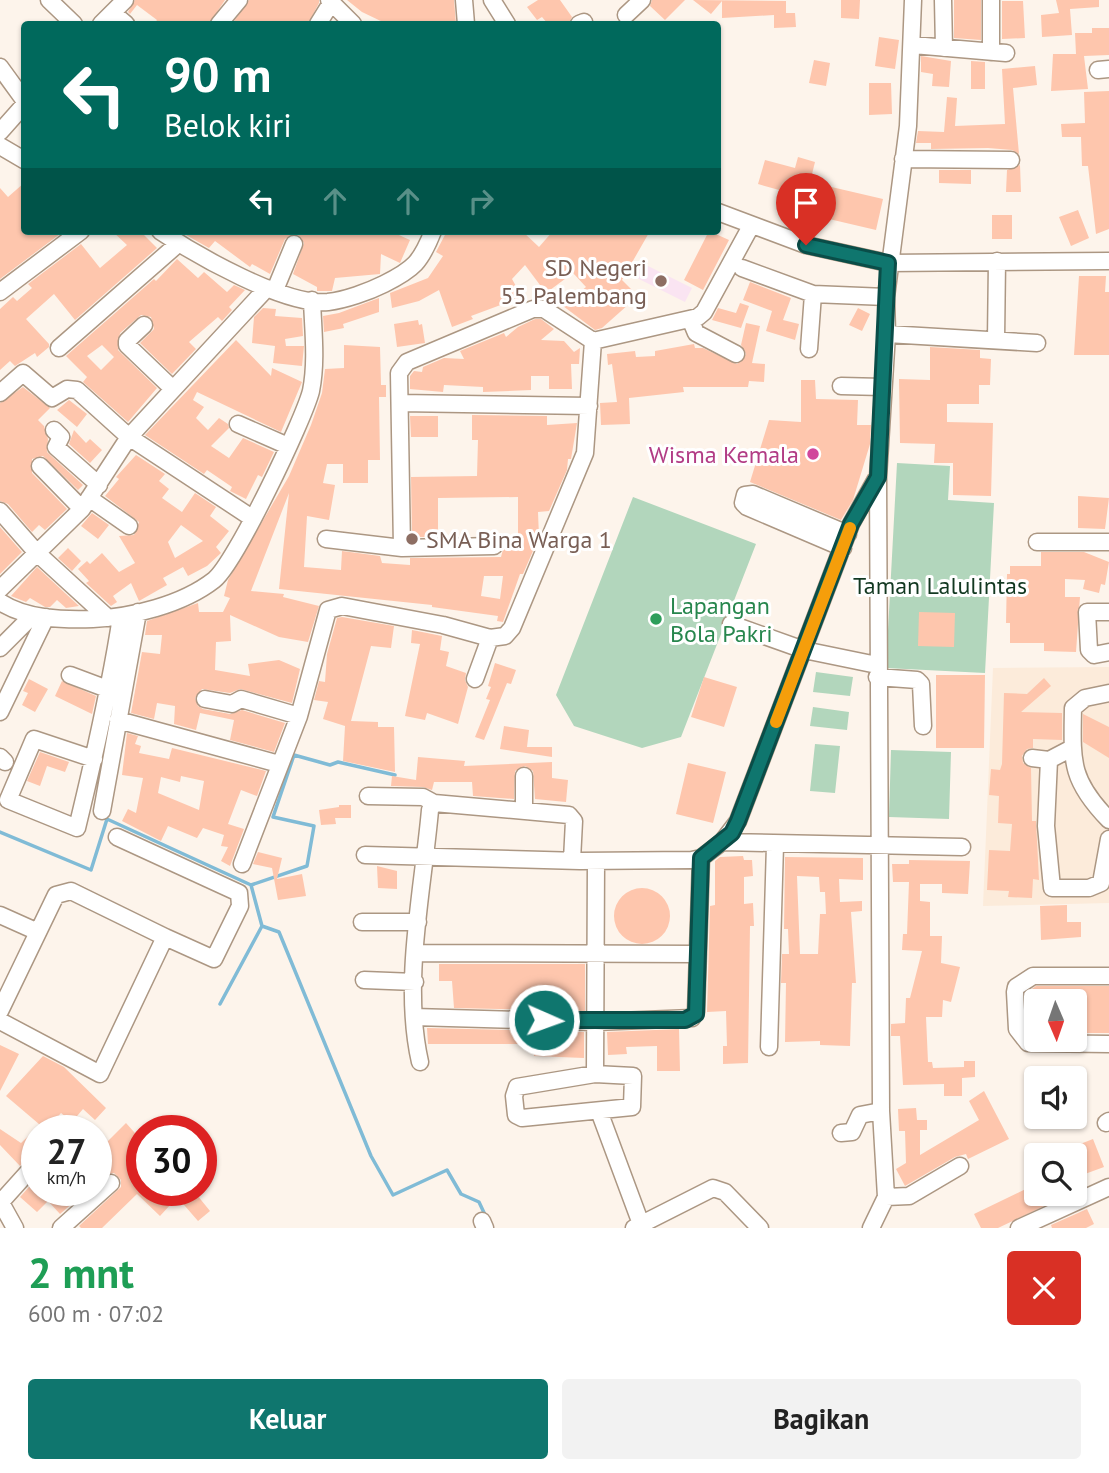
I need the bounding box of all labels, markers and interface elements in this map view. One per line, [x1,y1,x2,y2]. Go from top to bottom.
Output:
text: 90 m [164,42,271,106]
icon: left [49,49,140,140]
text: Belok kiri [164,104,292,146]
pin [776,173,836,245]
icon: left [243,182,281,220]
icon: ahead [316,182,354,220]
icon: ahead [389,182,427,220]
icon: right [462,182,500,220]
icon: arrive [787,184,825,222]
place label: SD Negeri 55 Palembang [500,252,647,311]
marker: SD Negeri 55 Palembang [653,273,669,289]
place label: Wisma Kemala [649,439,799,470]
marker: Wisma Kemala [805,446,821,462]
place label: SMA Bina Warga 1 [426,524,612,555]
marker: SMA Bina Warga 1 [404,531,420,547]
park label: Taman Lalulintas [853,570,1027,601]
place label: Lapangan Bola Pakri [670,590,773,649]
marker: Lapangan Bola Pakri [648,611,664,627]
position arrow [507,983,581,1057]
north arrow [1024,989,1087,1052]
map controls [1024,989,1087,1206]
button: sound [1024,1066,1087,1129]
speed limit sign: 30 [126,1115,217,1206]
text: 27 [47,1128,86,1174]
button: search [1024,1143,1087,1206]
text: km/h [47,1166,86,1189]
text: 2 mnt [28,1245,134,1300]
button: close [1007,1251,1081,1325]
text: 600 m · 07:02 [28,1299,164,1328]
button: Keluar [28,1379,548,1459]
button: Bagikan [562,1379,1081,1459]

